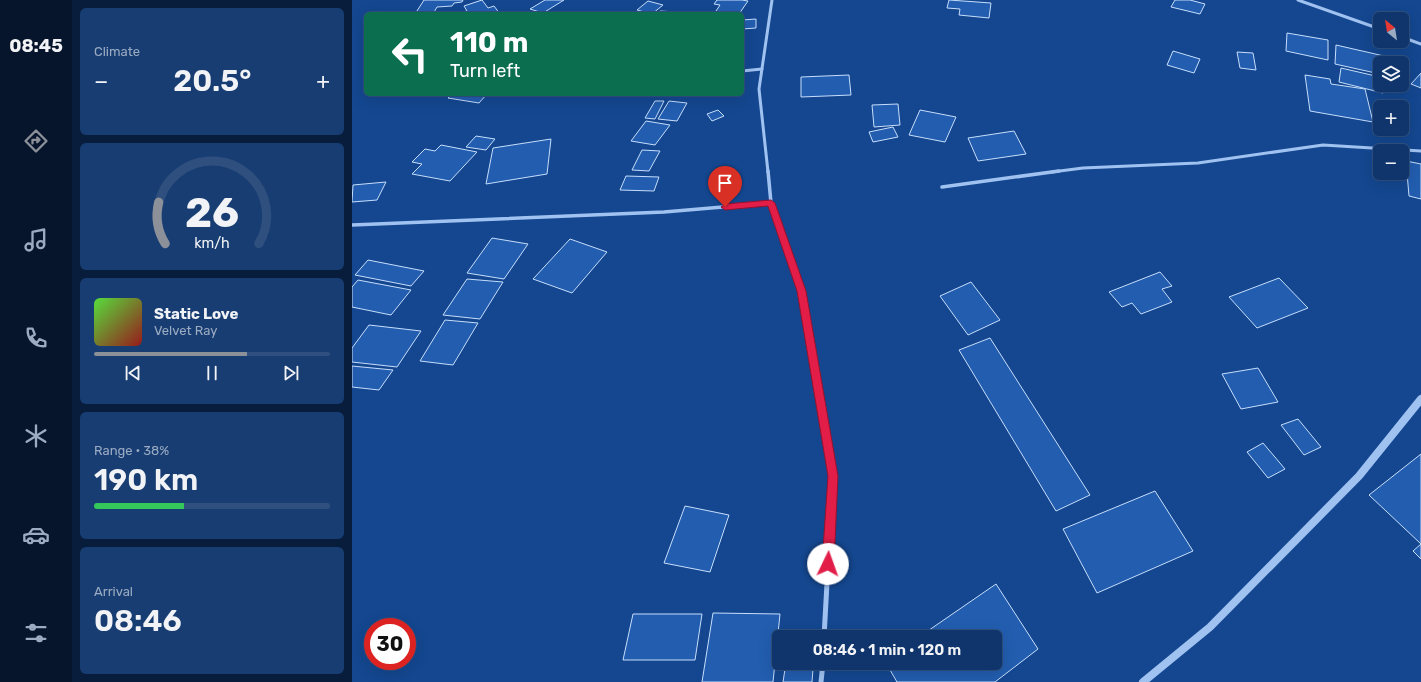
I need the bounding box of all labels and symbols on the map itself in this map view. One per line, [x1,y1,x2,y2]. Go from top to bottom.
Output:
north arrow [1373,12,1409,48]
pin [708,166,742,207]
position arrow [807,543,849,585]
speed limit sign: 30 [364,618,416,670]

